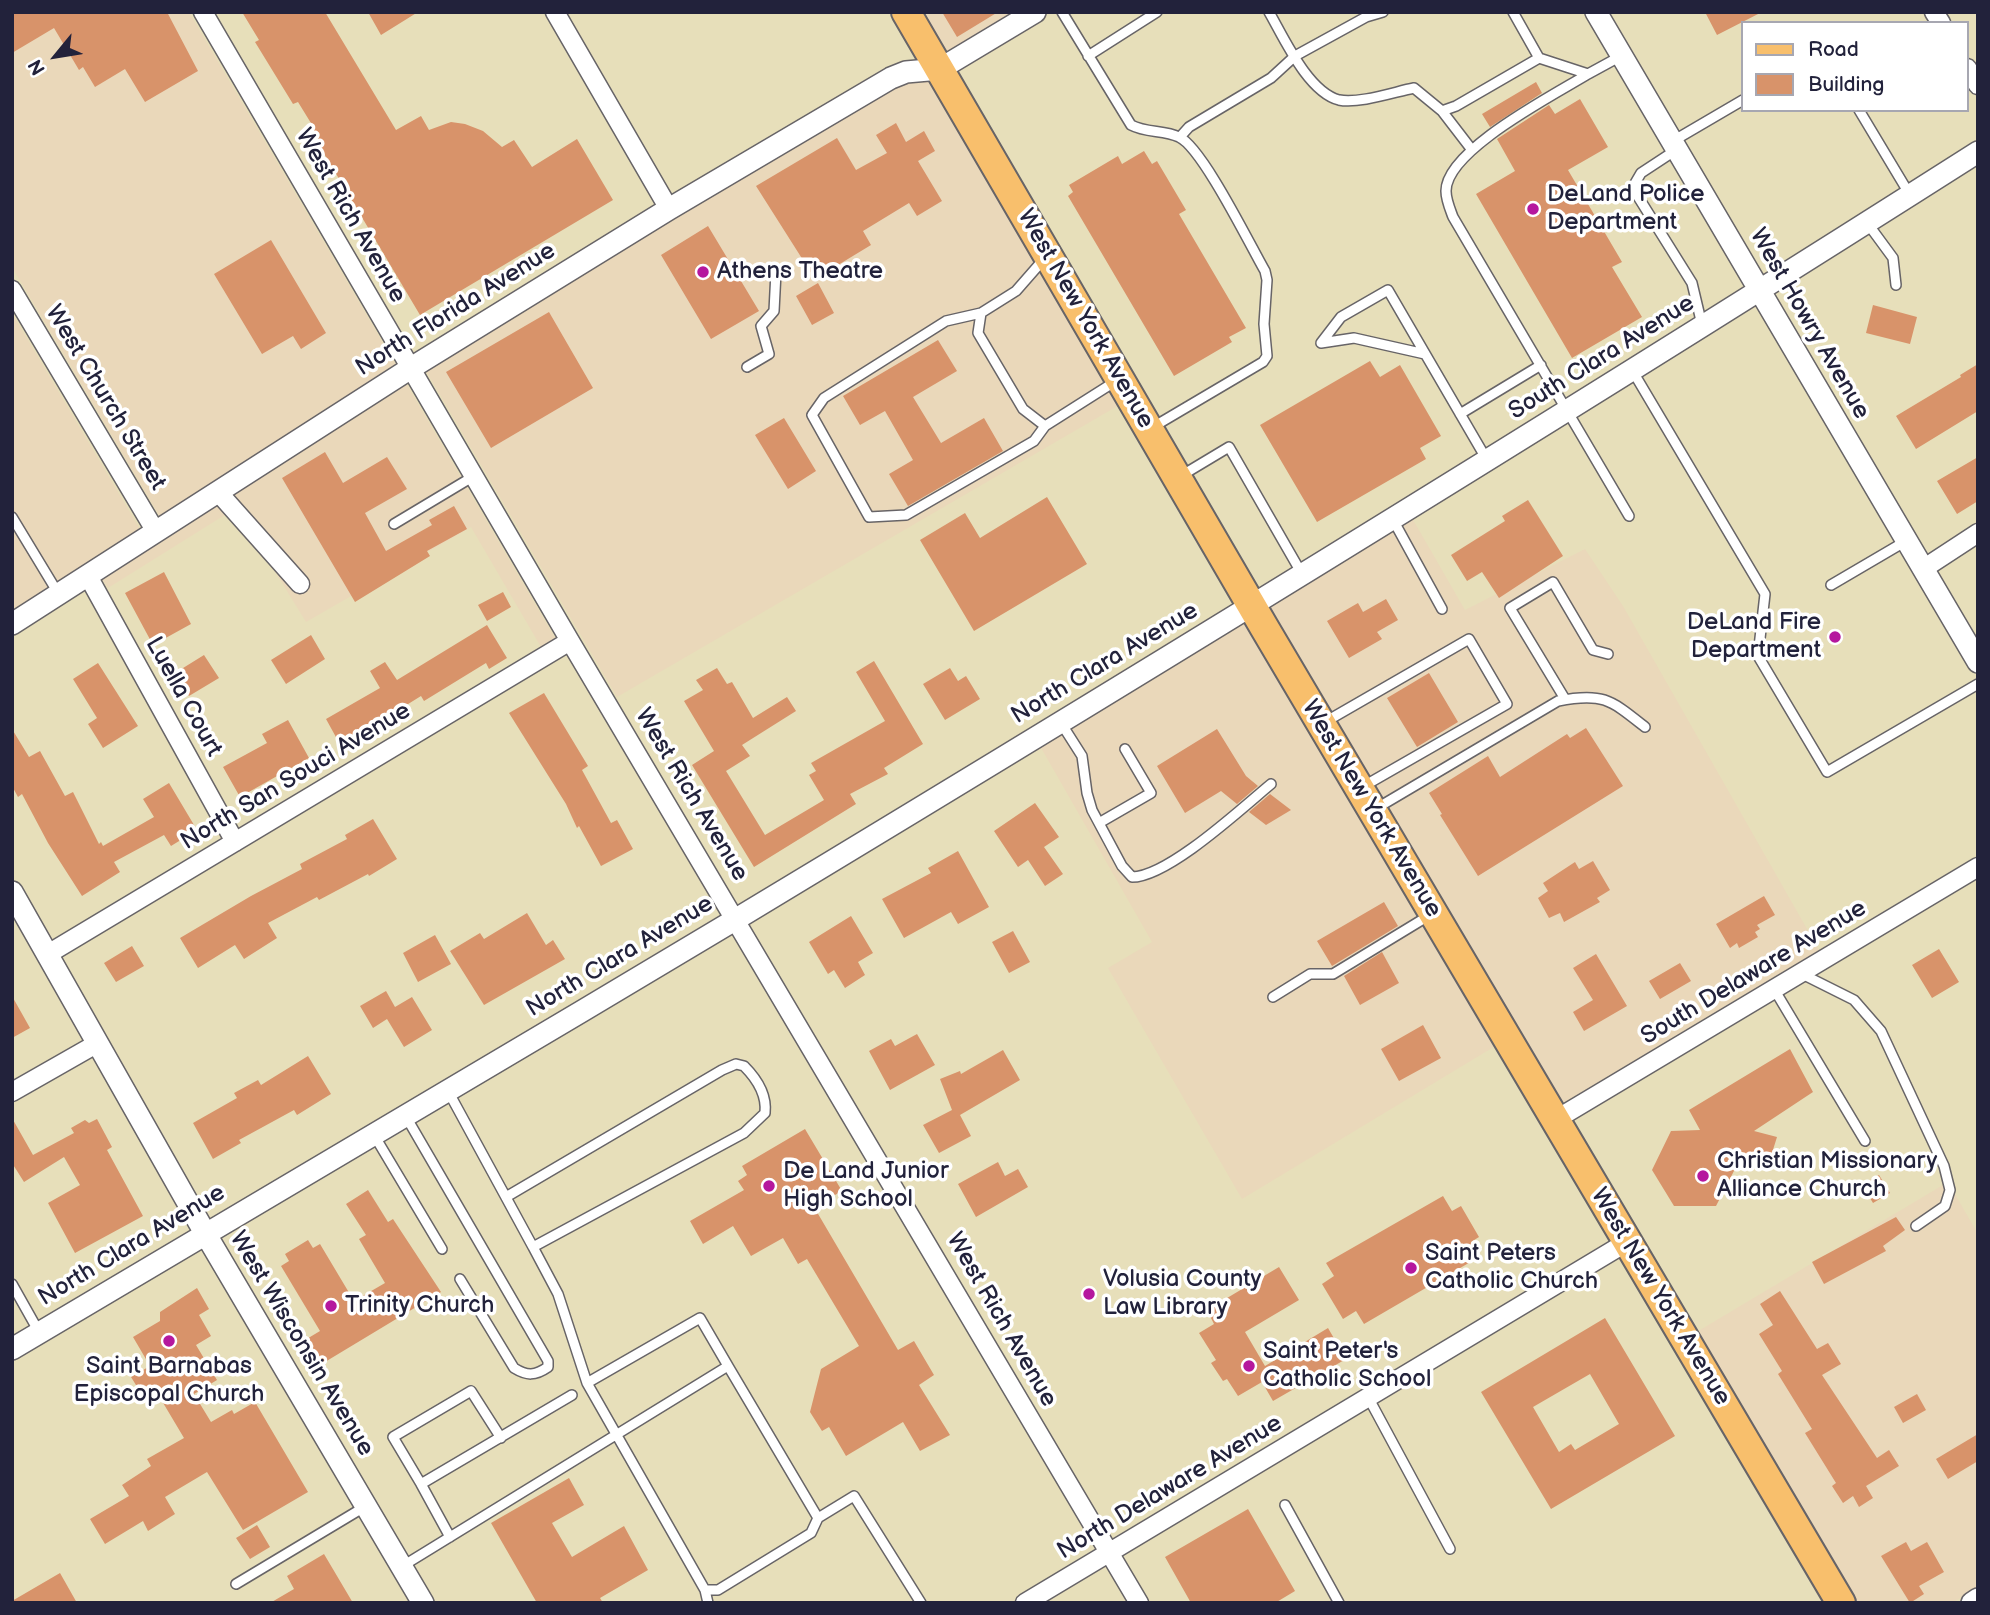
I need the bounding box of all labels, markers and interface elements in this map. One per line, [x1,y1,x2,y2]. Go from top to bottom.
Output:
north arrow [21,21,91,91]
legend [1742,21,1969,112]
text: Road [1808,37,1859,62]
text: N [24,55,51,79]
text: Building [1808,72,1884,97]
street label: West Rich Avenue [288,124,412,308]
place label: DeLand Police Department [1547,181,1705,237]
marker: DeLand Police Department [1525,201,1541,217]
street label: West New York Avenue [1010,204,1160,434]
street label: West Howry Avenue [1743,224,1875,424]
street label: North Florida Avenue [351,237,561,383]
place label: Athens Theatre [717,258,883,286]
marker: Athens Theatre [695,264,711,280]
street label: South Clara Avenue [1504,289,1700,427]
street label: West Church Street [38,300,172,496]
street label: North Clara Avenue [1007,597,1203,731]
place label: DeLand Fire Department [1687,609,1821,665]
marker: DeLand Fire Department [1827,629,1843,645]
street label: Luella Court [138,632,228,762]
street label: West New York Avenue [1295,695,1447,923]
street label: North San Souci Avenue [176,697,416,857]
street label: West Rich Avenue [628,703,754,887]
street label: North Clara Avenue [522,890,718,1024]
street label: South Delaware Avenue [1636,894,1872,1052]
place label: Christian Missionary Alliance Church [1717,1148,1937,1204]
place label: De Land Junior High School [783,1158,949,1214]
marker: Christian Missionary Alliance Church [1695,1168,1711,1184]
marker: De Land Junior High School [761,1178,777,1194]
street label: North Clara Avenue [34,1179,230,1313]
street label: West New York Avenue [1584,1183,1736,1411]
street label: West Wisconsin Avenue [223,1227,379,1461]
street label: West Rich Avenue [939,1228,1063,1412]
place label: Saint Peters Catholic Church [1425,1240,1598,1296]
marker: Saint Peters Catholic Church [1403,1260,1419,1276]
place label: Volusia County Law Library [1103,1266,1261,1322]
marker: Volusia County Law Library [1081,1286,1097,1302]
place label: Trinity Church [345,1292,494,1320]
marker: Trinity Church [323,1298,339,1314]
marker: Saint Barnabas Episcopal Church [161,1333,177,1349]
place label: Saint Peter's Catholic School [1263,1338,1431,1394]
place label: Saint Barnabas Episcopal Church [74,1353,264,1409]
marker: Saint Peter's Catholic School [1241,1358,1257,1374]
street label: North Delaware Avenue [1053,1410,1287,1566]

